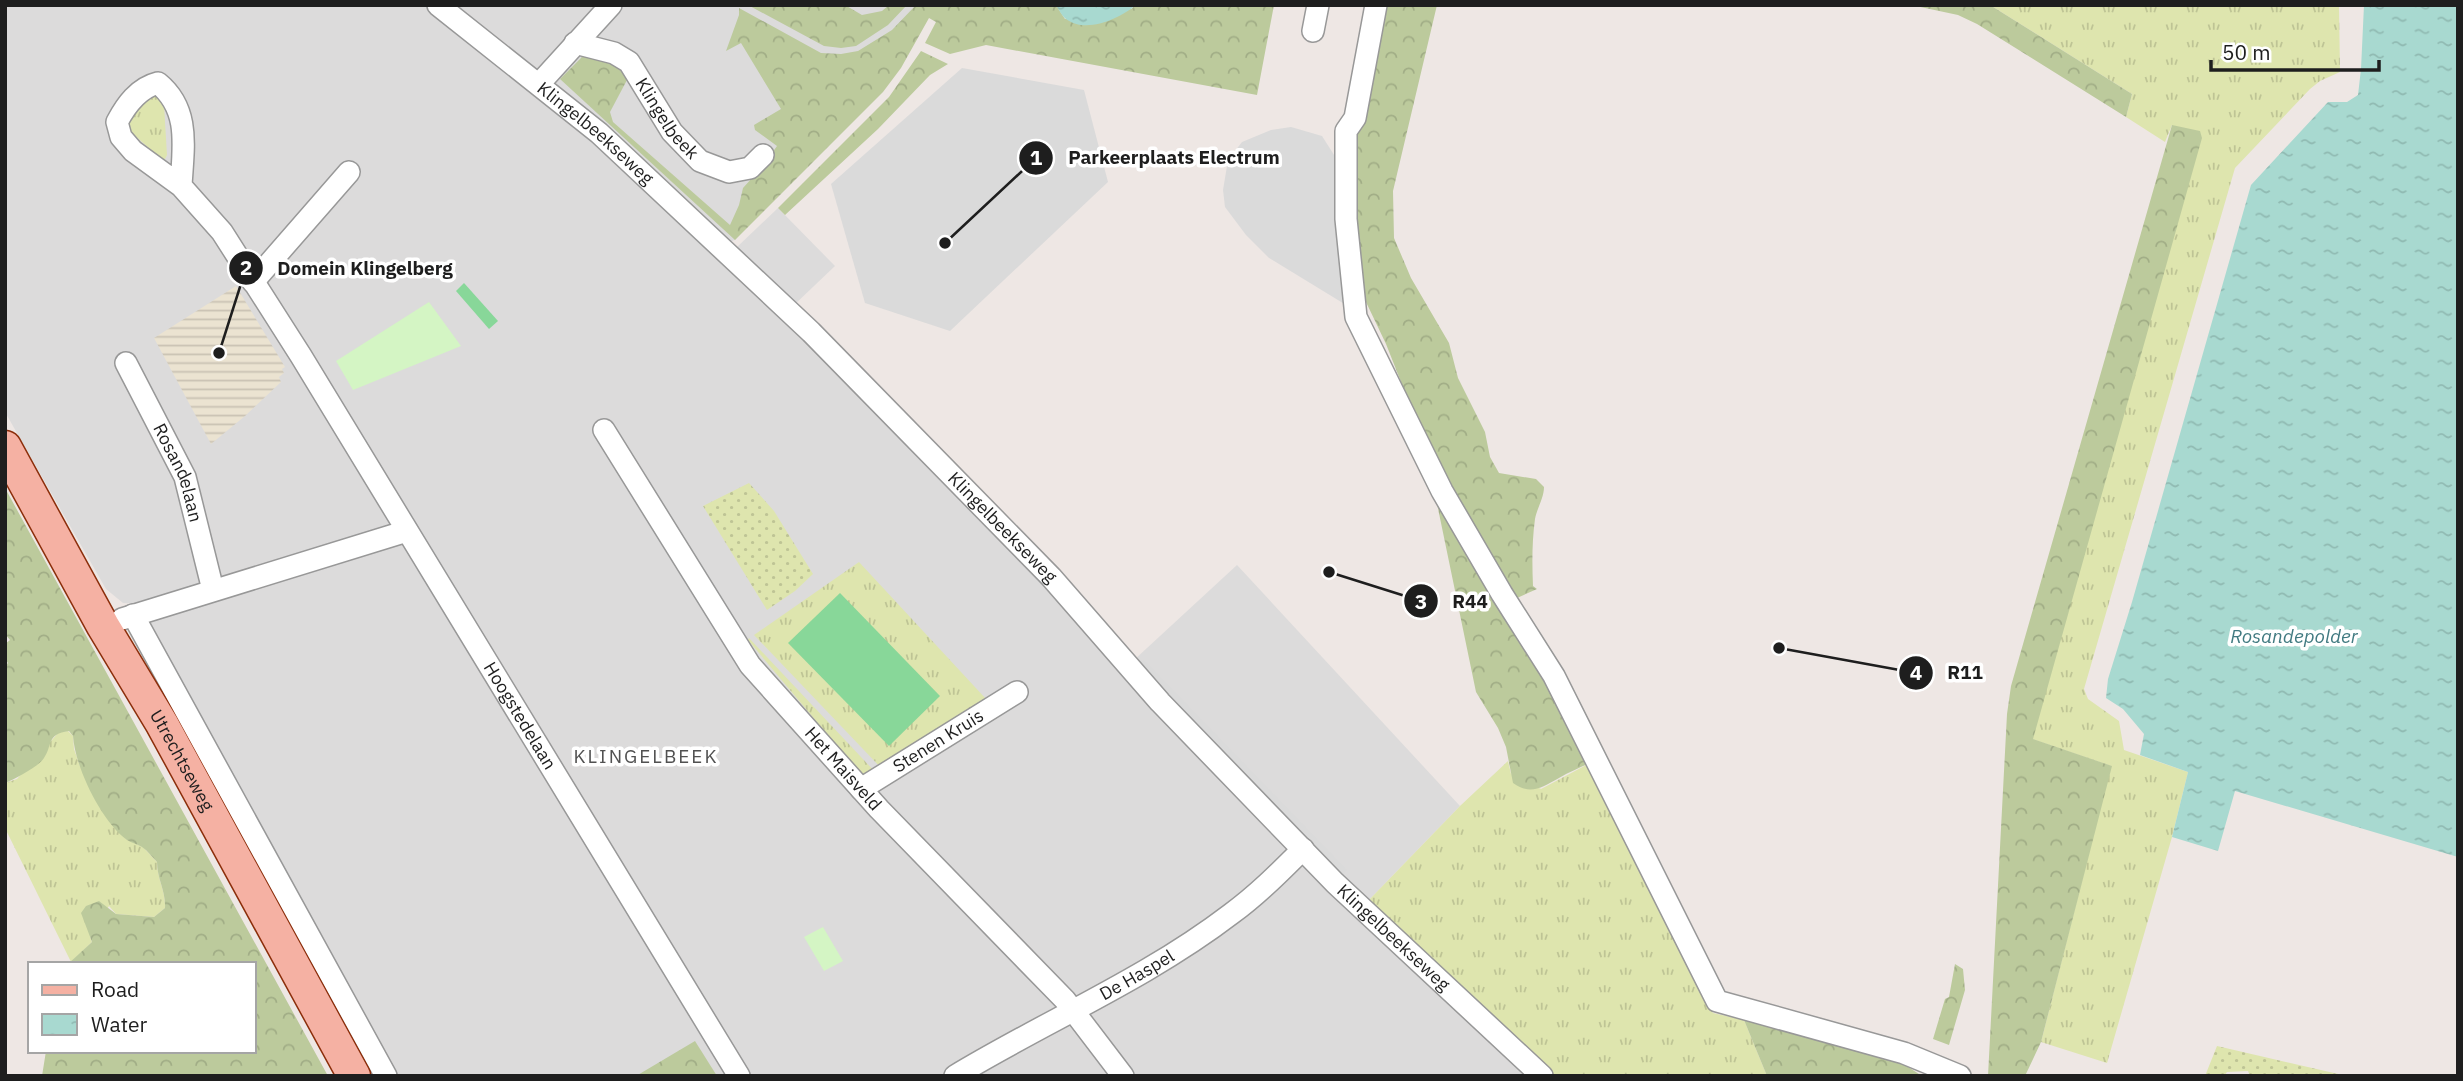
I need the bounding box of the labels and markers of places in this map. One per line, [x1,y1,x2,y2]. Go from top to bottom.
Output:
callout: Parkeerplaats Electrum [1019,138,1293,178]
callout: Domein Klingelberg [228,248,467,288]
callout: R44 [1403,581,1502,621]
callout: R11 [1898,653,1997,693]

